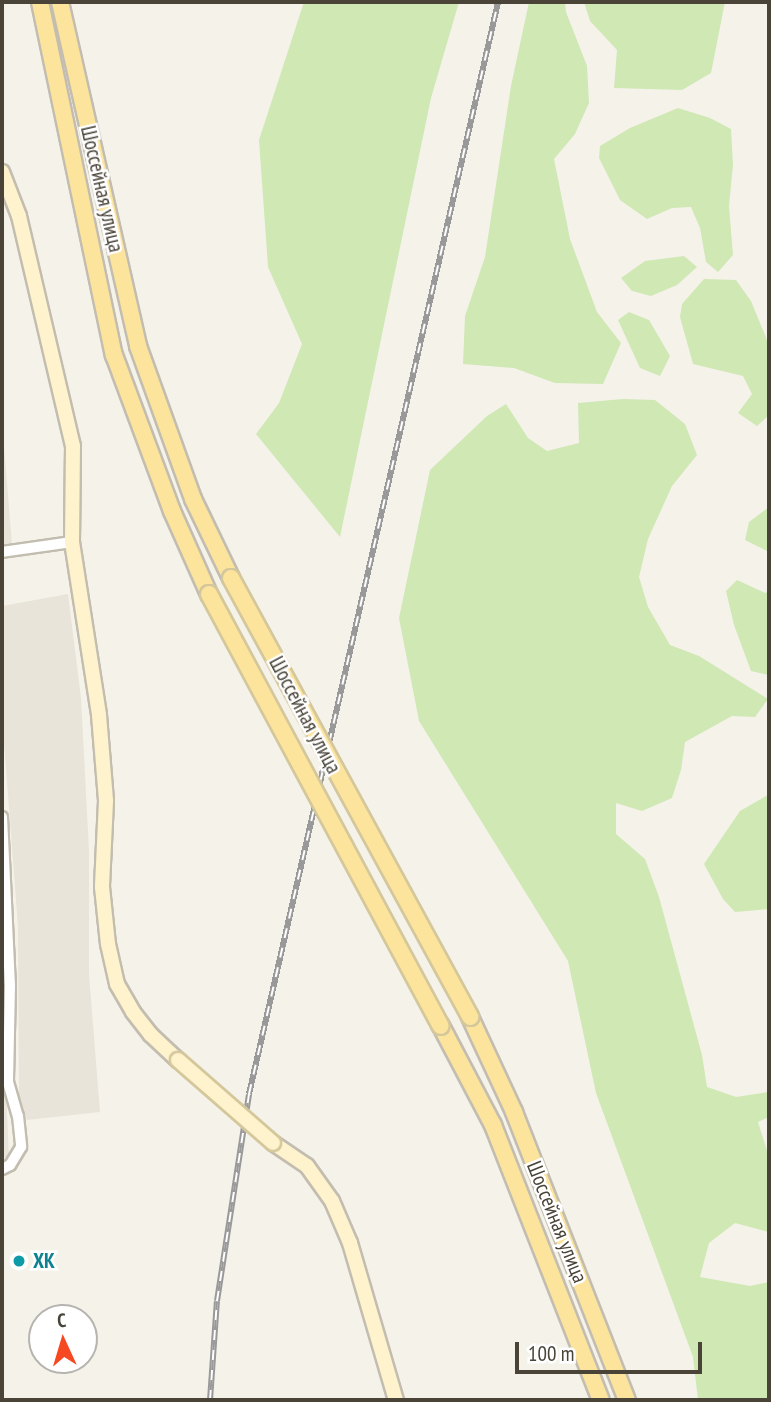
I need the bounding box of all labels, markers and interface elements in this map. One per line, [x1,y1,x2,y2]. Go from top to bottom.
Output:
street label: Шоссейная улица [75,123,129,255]
street label: Шоссейная улица [264,652,346,778]
street label: Шоссейная улица [521,1157,593,1287]
place label: ХК [33,1248,55,1274]
marker: ХК [11,1253,27,1269]
north arrow [28,1304,98,1374]
text: С [57,1308,67,1332]
scale bar [519,1328,706,1372]
text: 100 m [528,1340,574,1367]

